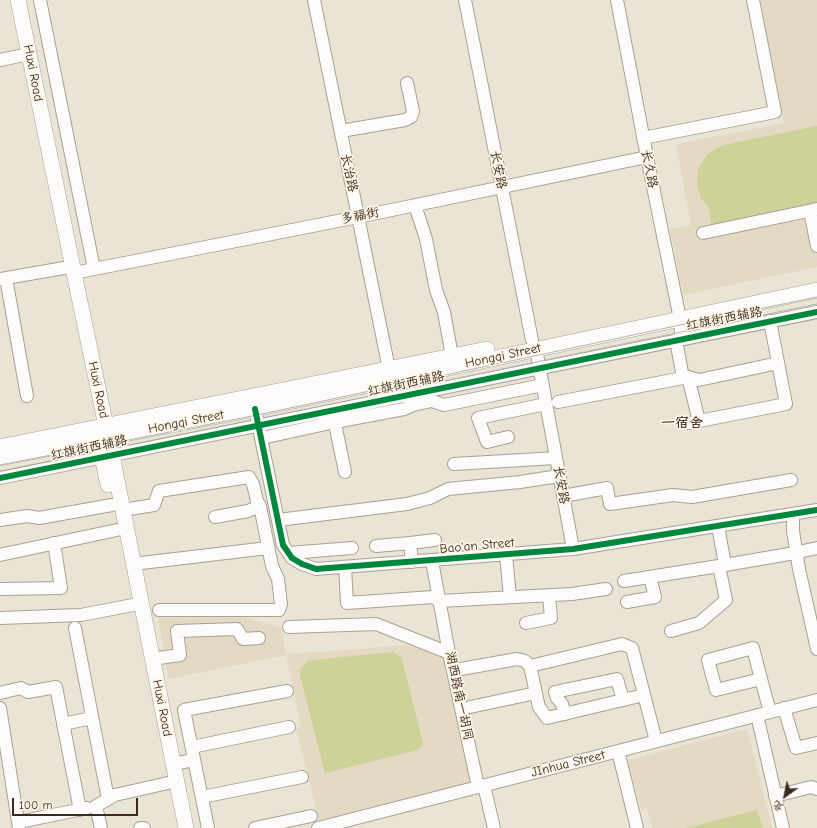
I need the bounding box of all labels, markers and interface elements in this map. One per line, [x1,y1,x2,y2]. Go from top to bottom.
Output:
street label: Huxi Road [20,43,46,103]
street label: 长久路 [638,148,660,190]
street label: 长安路 [487,149,509,191]
street label: 长治路 [337,152,361,194]
street label: 多福街 [339,205,381,227]
street label: 红旗街西辅路 [684,304,764,334]
street label: Hongqi Street [464,340,542,372]
street label: Huxi Road [84,360,112,420]
street label: 红旗街西辅路 [366,368,446,400]
street label: Hongqi Street [147,407,225,437]
district label: 一宿舍 [661,415,703,431]
street label: 红旗街西辅路 [49,432,129,464]
street label: 长安路 [550,464,572,506]
street label: Bao'an Street [439,535,515,557]
street label: 湖西路南一胡同 [442,650,476,742]
street label: Huxi Road [149,678,175,738]
street label: JInhua Street [530,747,606,781]
north arrow [765,776,805,816]
scale bar [14,790,140,816]
text: 100 m [19,798,52,812]
text: 北 [770,798,786,815]

